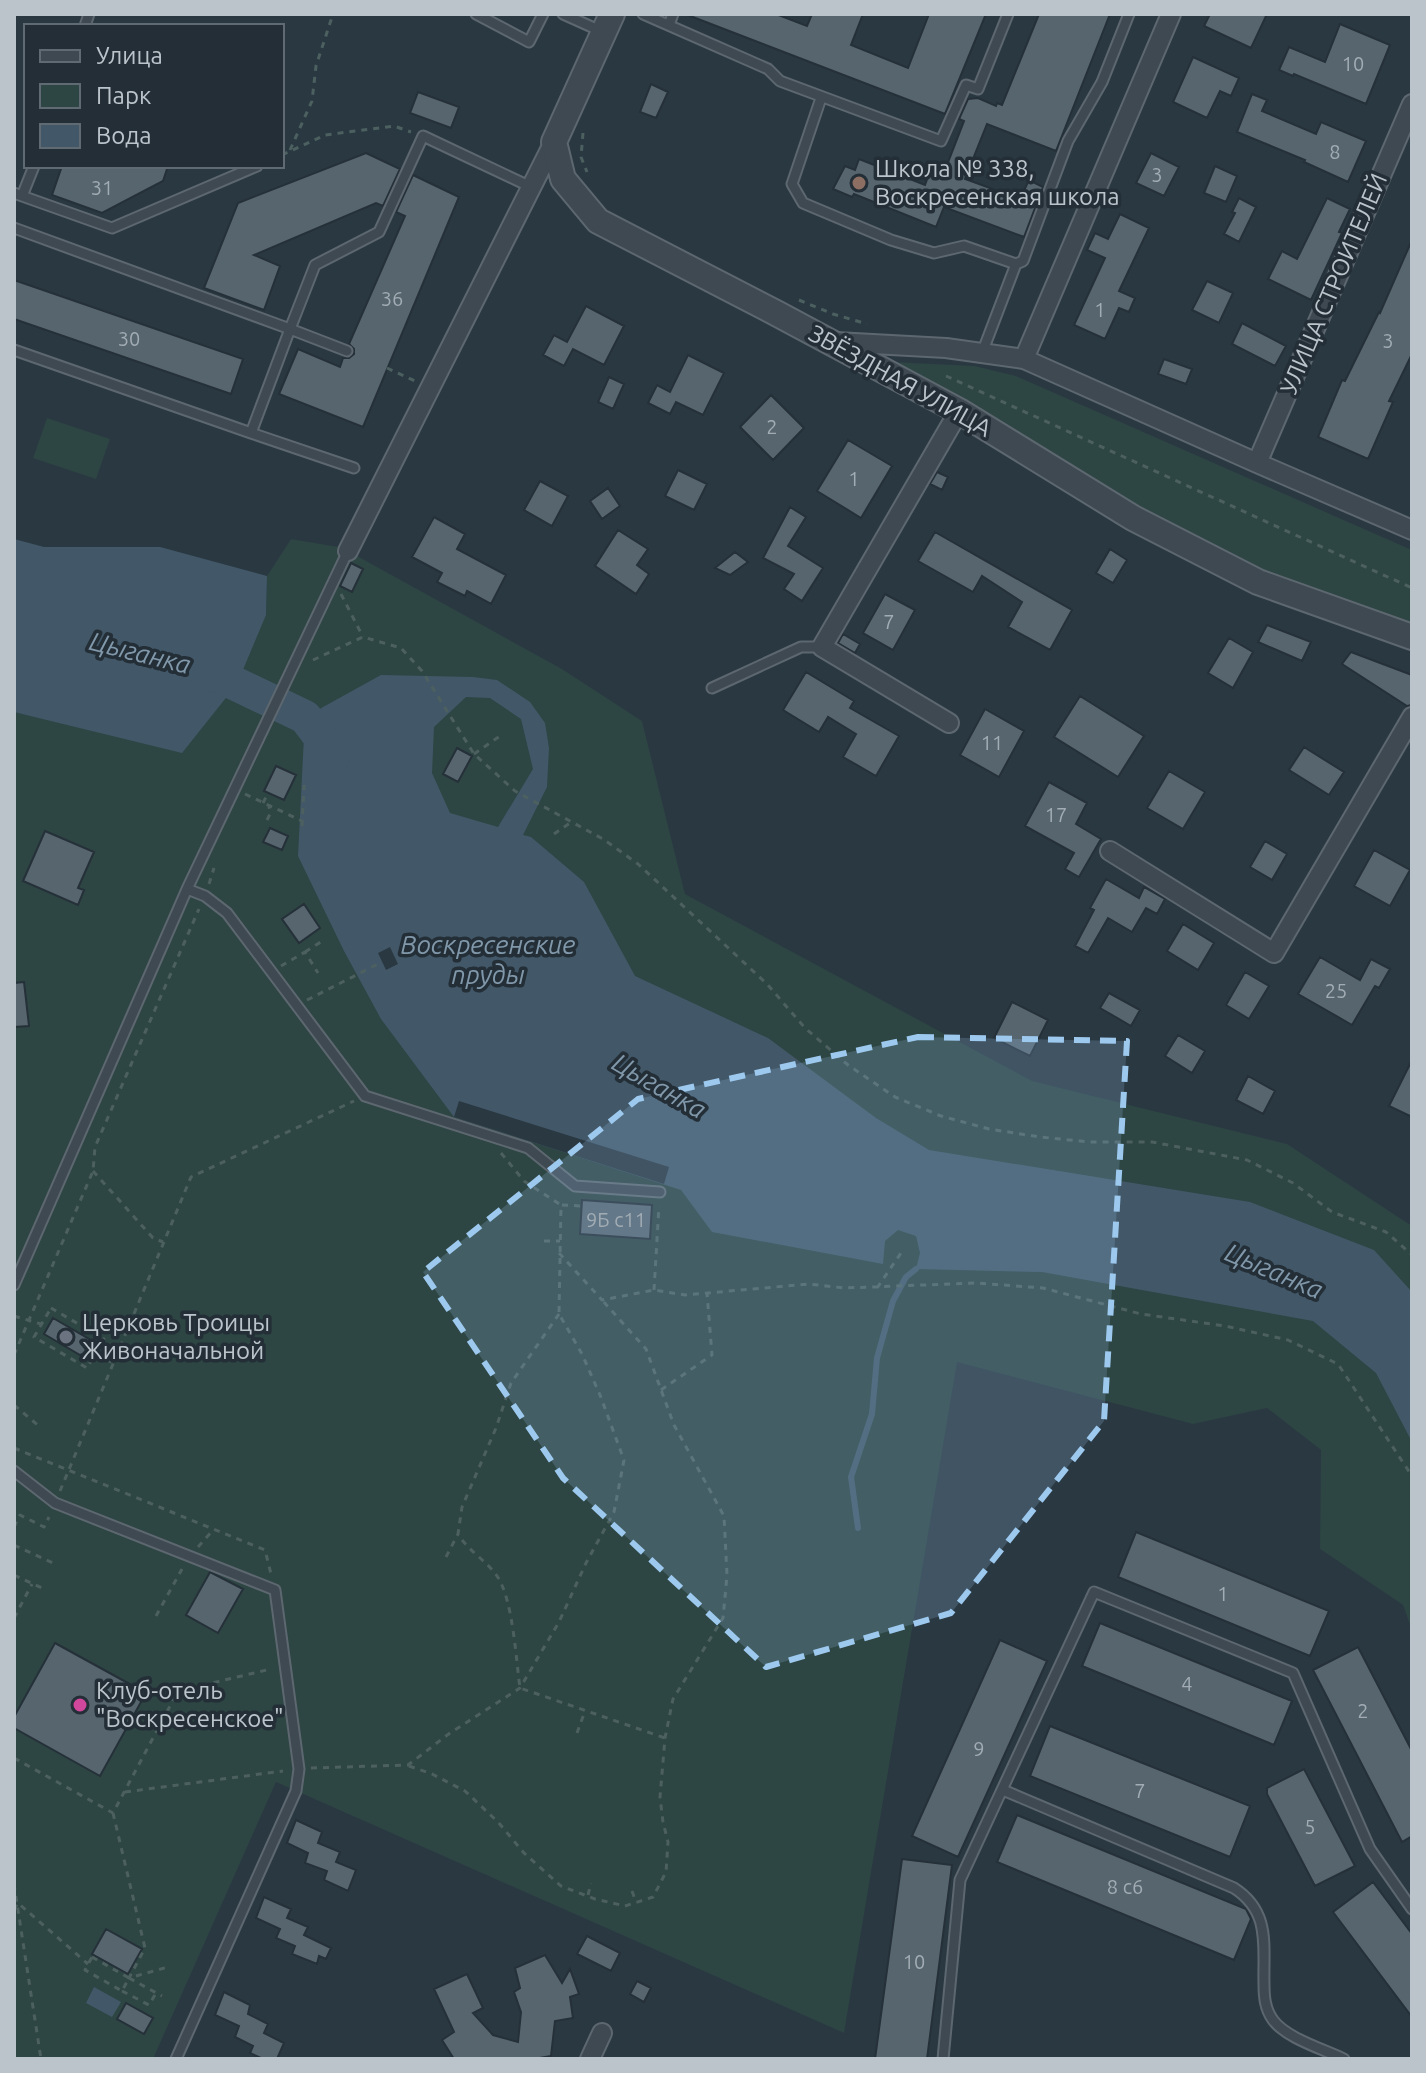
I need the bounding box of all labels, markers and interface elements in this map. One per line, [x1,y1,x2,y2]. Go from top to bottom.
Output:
legend [24,24,284,168]
text: Улица [96,42,163,69]
house number: 10 [1342,52,1364,75]
text: Парк [96,82,151,109]
text: Вода [96,122,152,149]
house number: 8 [1329,140,1341,163]
place label: Школа № 338, Воскресенская школа [875,155,1120,210]
house number: 3 [1151,163,1163,186]
street label: УЛИЦА СТРОИТЕЛЕЙ [1274,169,1392,398]
marker: Школа № 338, Воскресенская школа [850,174,868,192]
house number: 31 [91,176,113,199]
house number: 36 [381,287,403,310]
house number: 1 [1094,298,1106,321]
street label: ЗВЁЗДНАЯ УЛИЦА [804,319,997,442]
house number: 30 [118,327,140,350]
house number: 3 [1382,329,1394,352]
house number: 2 [766,415,778,438]
house number: 1 [848,467,860,490]
house number: 7 [883,610,895,633]
water label: Цыганка [87,626,194,679]
house number: 11 [981,731,1003,754]
house number: 17 [1045,803,1067,826]
water label: Воскресенские пруды [401,930,575,989]
house number: 25 [1325,979,1347,1002]
water label: Цыганка [607,1047,711,1124]
house number: 9Б с11 [586,1208,646,1231]
water label: Цыганка [1221,1237,1327,1304]
place label: Церковь Троицы Живоначальной [82,1309,270,1364]
marker: Церковь Троицы Живоначальной [57,1328,75,1346]
house number: 1 [1217,1582,1229,1605]
house number: 4 [1181,1672,1193,1695]
place label: Клуб-отель "Воскресенское" [96,1677,284,1732]
marker: Клуб-отель "Воскресенское" [71,1696,89,1714]
house number: 2 [1357,1699,1369,1722]
house number: 9 [973,1737,985,1760]
house number: 7 [1134,1779,1146,1802]
house number: 5 [1304,1815,1316,1838]
house number: 8 с6 [1107,1875,1143,1898]
house number: 10 [903,1950,925,1973]

